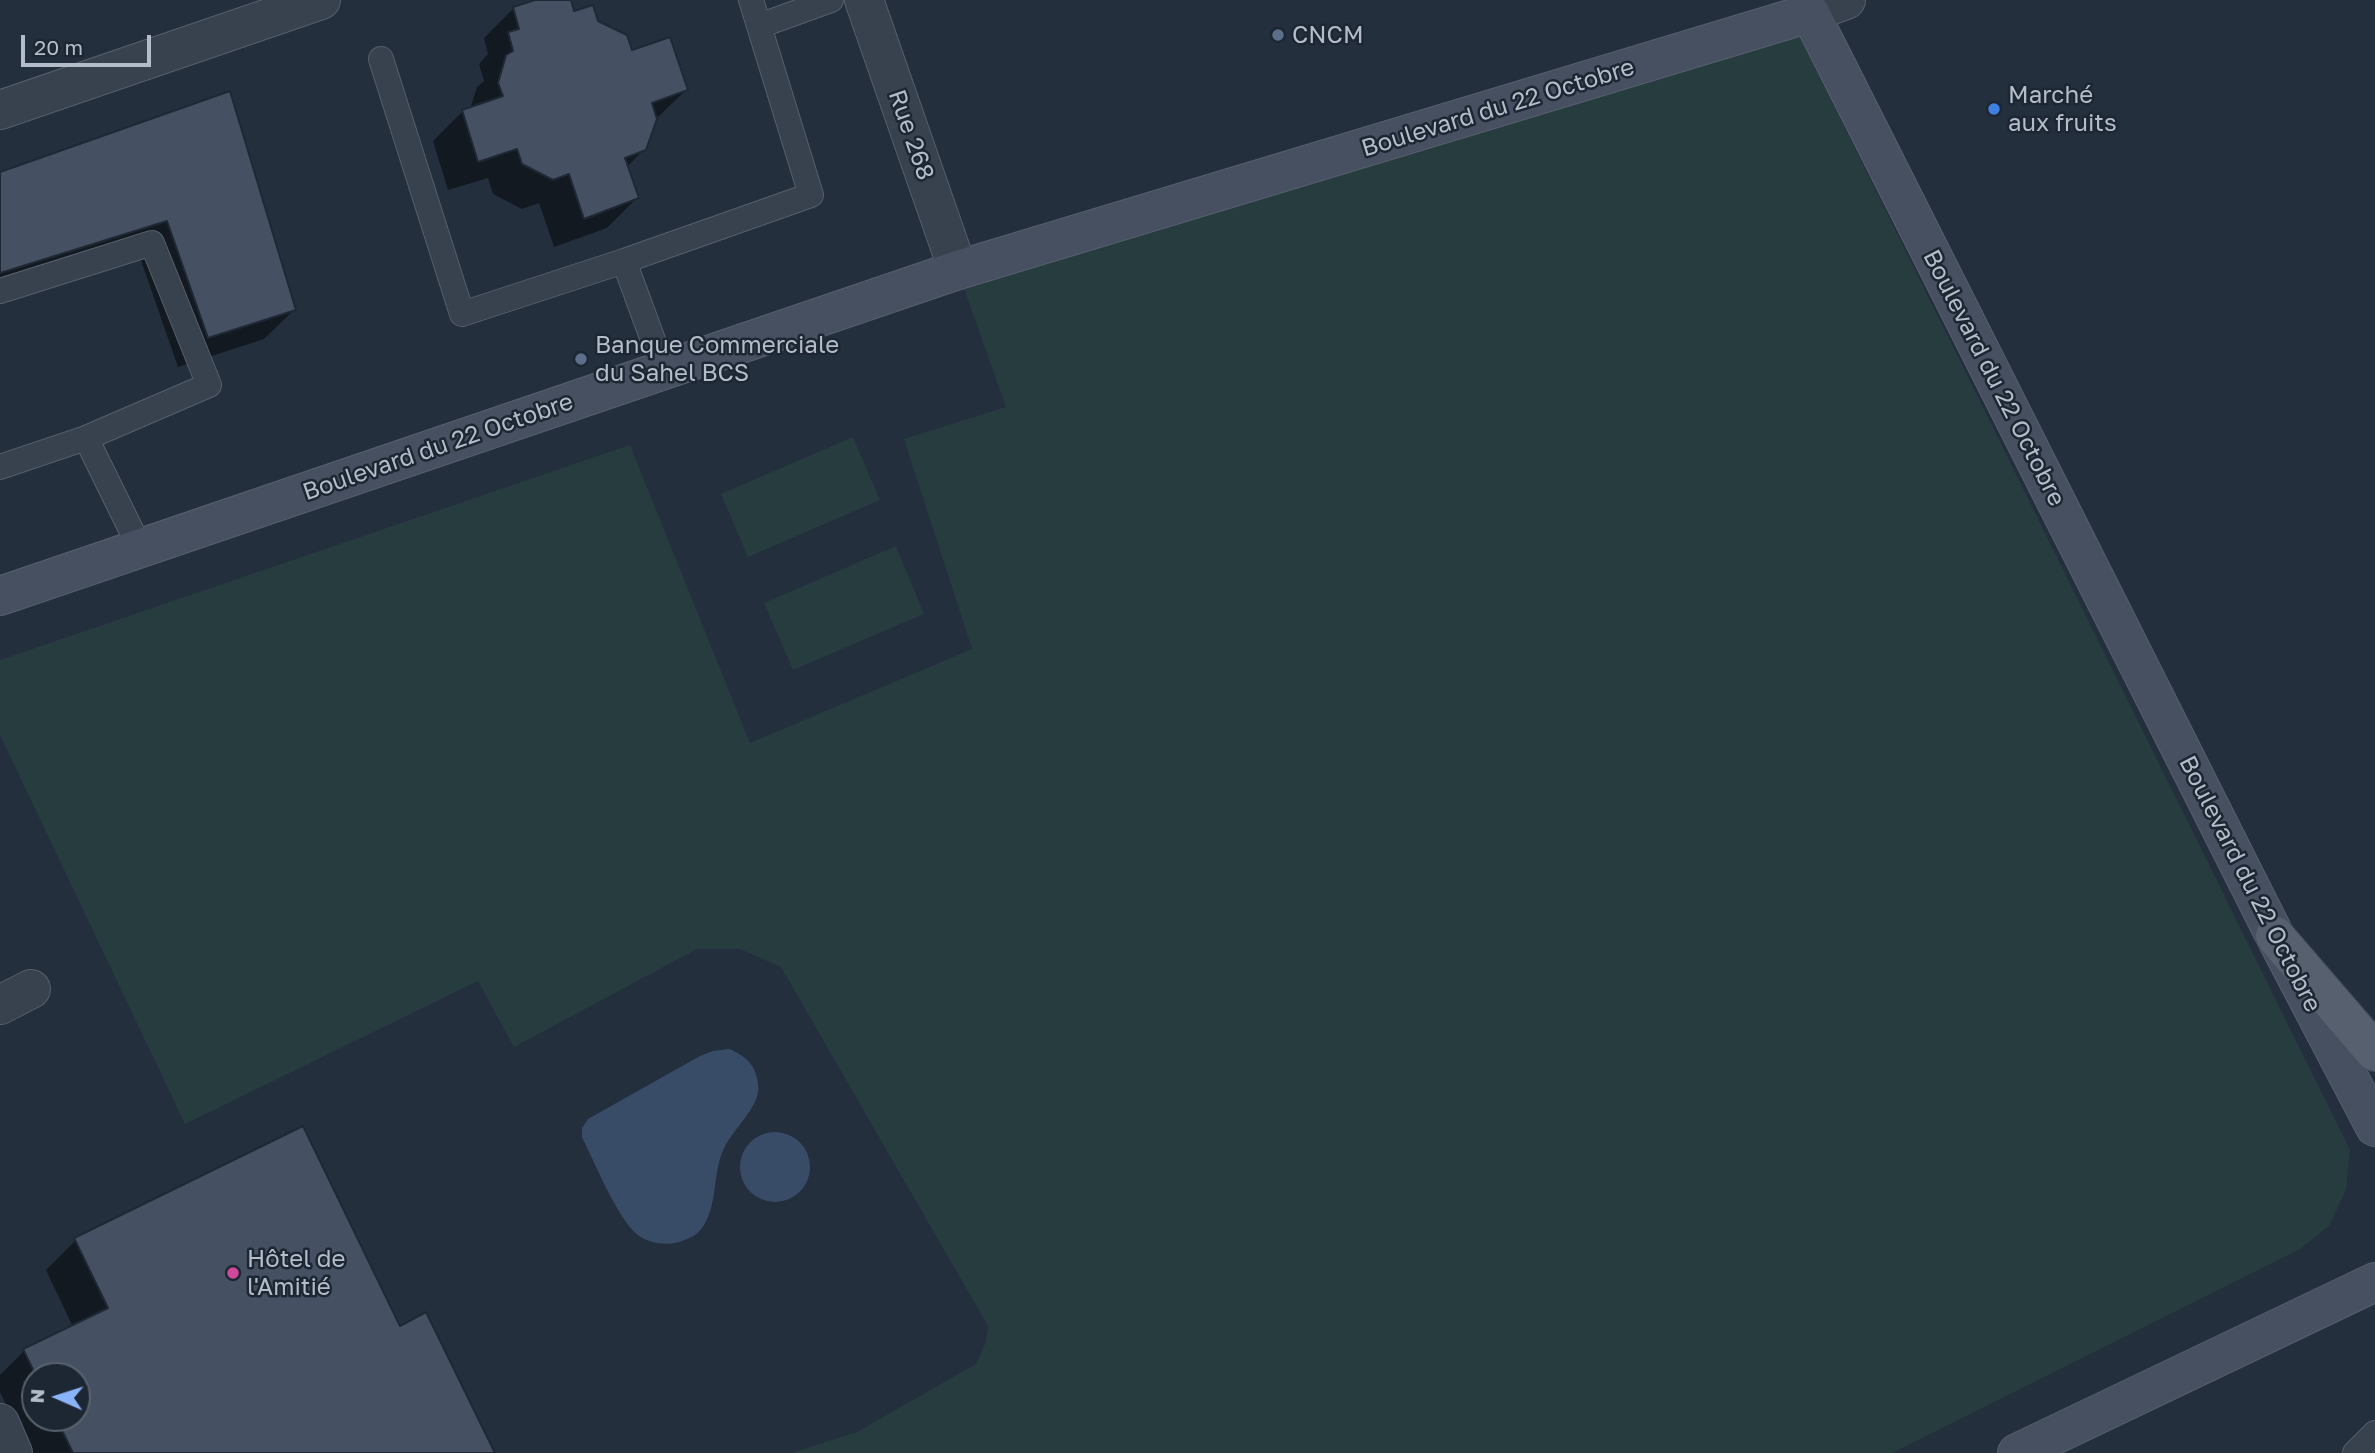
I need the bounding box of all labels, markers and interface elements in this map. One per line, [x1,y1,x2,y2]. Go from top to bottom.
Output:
scale bar [24,21,154,65]
place label: CNCM [1292,21,1364,49]
marker: CNCM [1270,27,1286,43]
text: 20 m [34,34,83,60]
street label: Boulevard du 22 Octobre [1358,53,1638,163]
place label: Marché aux fruits [2008,81,2117,137]
street label: Rue 268 [882,86,940,184]
marker: Marché aux fruits [1986,101,2002,117]
street label: Boulevard du 22 Octobre [1917,245,2071,511]
place label: Banque Commerciale du Sahel BCS [595,331,839,387]
marker: Banque Commerciale du Sahel BCS [573,351,589,367]
street label: Boulevard du 22 Octobre [299,387,577,507]
street label: Boulevard du 22 Octobre [2173,751,2327,1017]
place label: Hôtel de l'Amitié [247,1245,346,1301]
marker: Hôtel de l'Amitié [225,1265,241,1281]
north arrow [21,1362,91,1432]
text: N [25,1388,48,1404]

